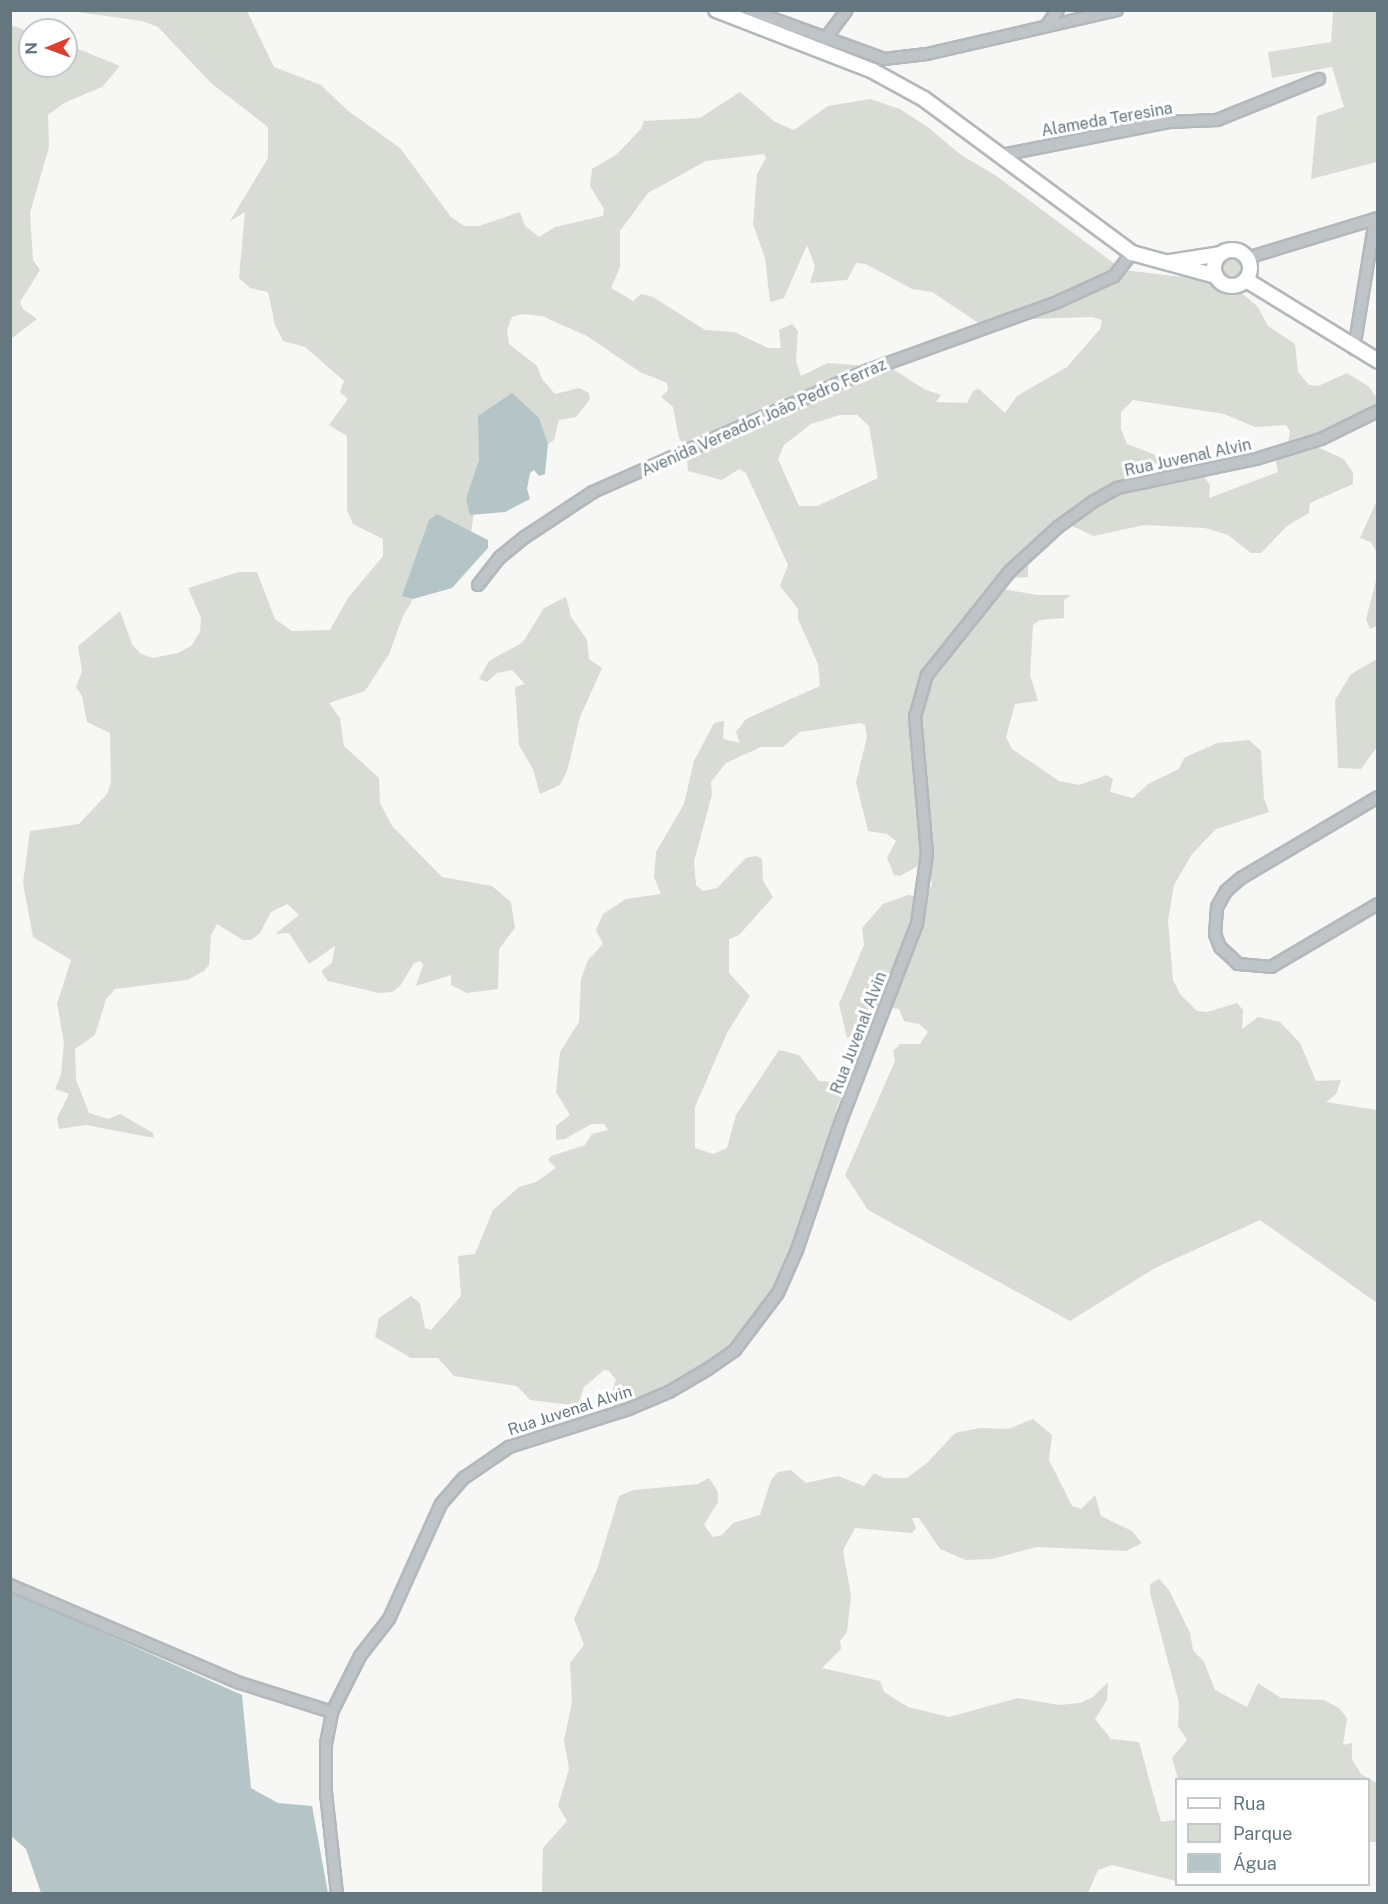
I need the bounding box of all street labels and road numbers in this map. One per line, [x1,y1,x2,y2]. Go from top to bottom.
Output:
street label: Alameda Teresina [1040,99,1174,141]
street label: Avenida Vereador João Pedro Ferraz [638,355,890,481]
street label: Rua Juvenal Alvin [1123,435,1253,481]
street label: Rua Juvenal Alvin [827,969,891,1097]
street label: Rua Juvenal Alvin [506,1382,634,1440]

